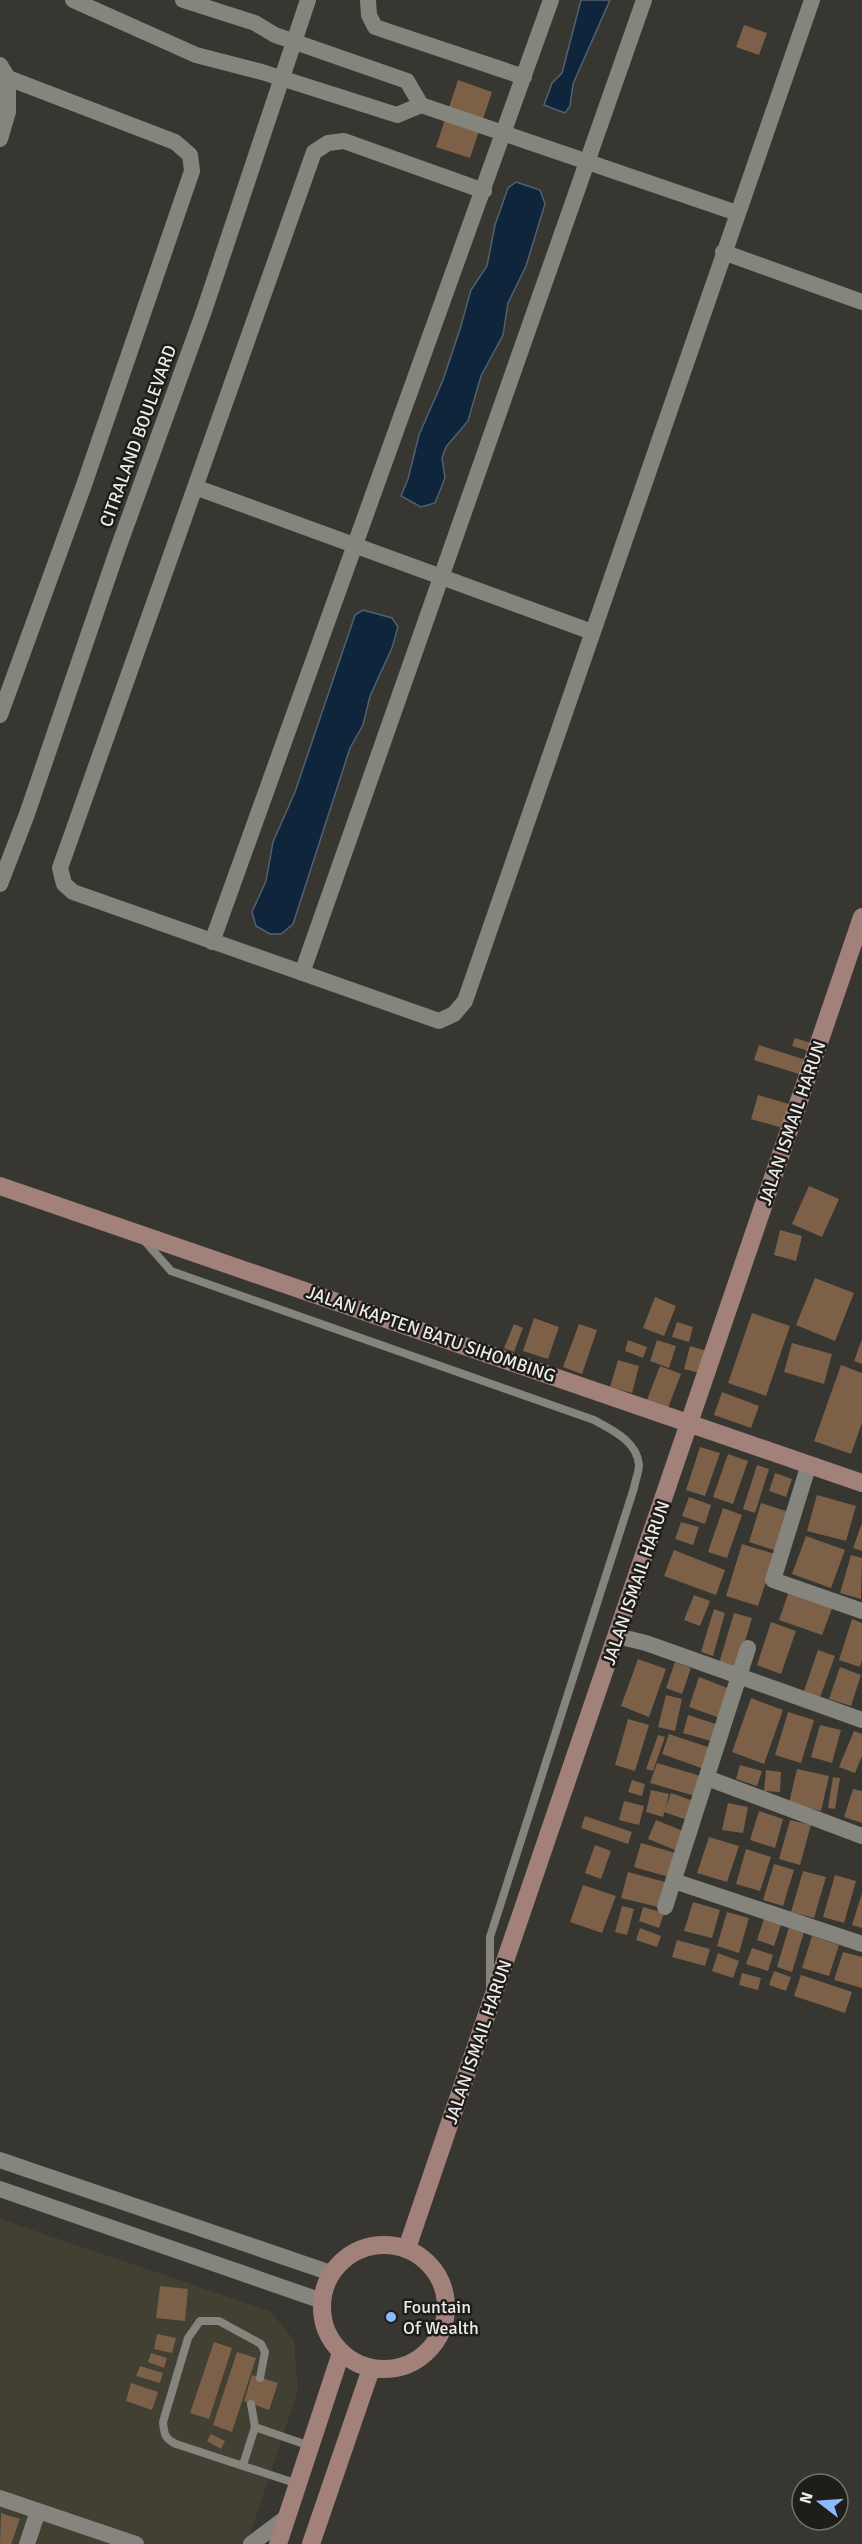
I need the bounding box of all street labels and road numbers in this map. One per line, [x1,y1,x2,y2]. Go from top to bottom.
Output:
street label: CITRALAND BOULEVARD [95,342,181,530]
street label: JALAN ISMAIL HARUN [754,1038,830,1208]
street label: JALAN KAPTEN BATU SIHOMBING [304,1281,558,1387]
street label: JALAN ISMAIL HARUN [598,1498,674,1668]
street label: JALAN ISMAIL HARUN [440,1957,516,2127]

